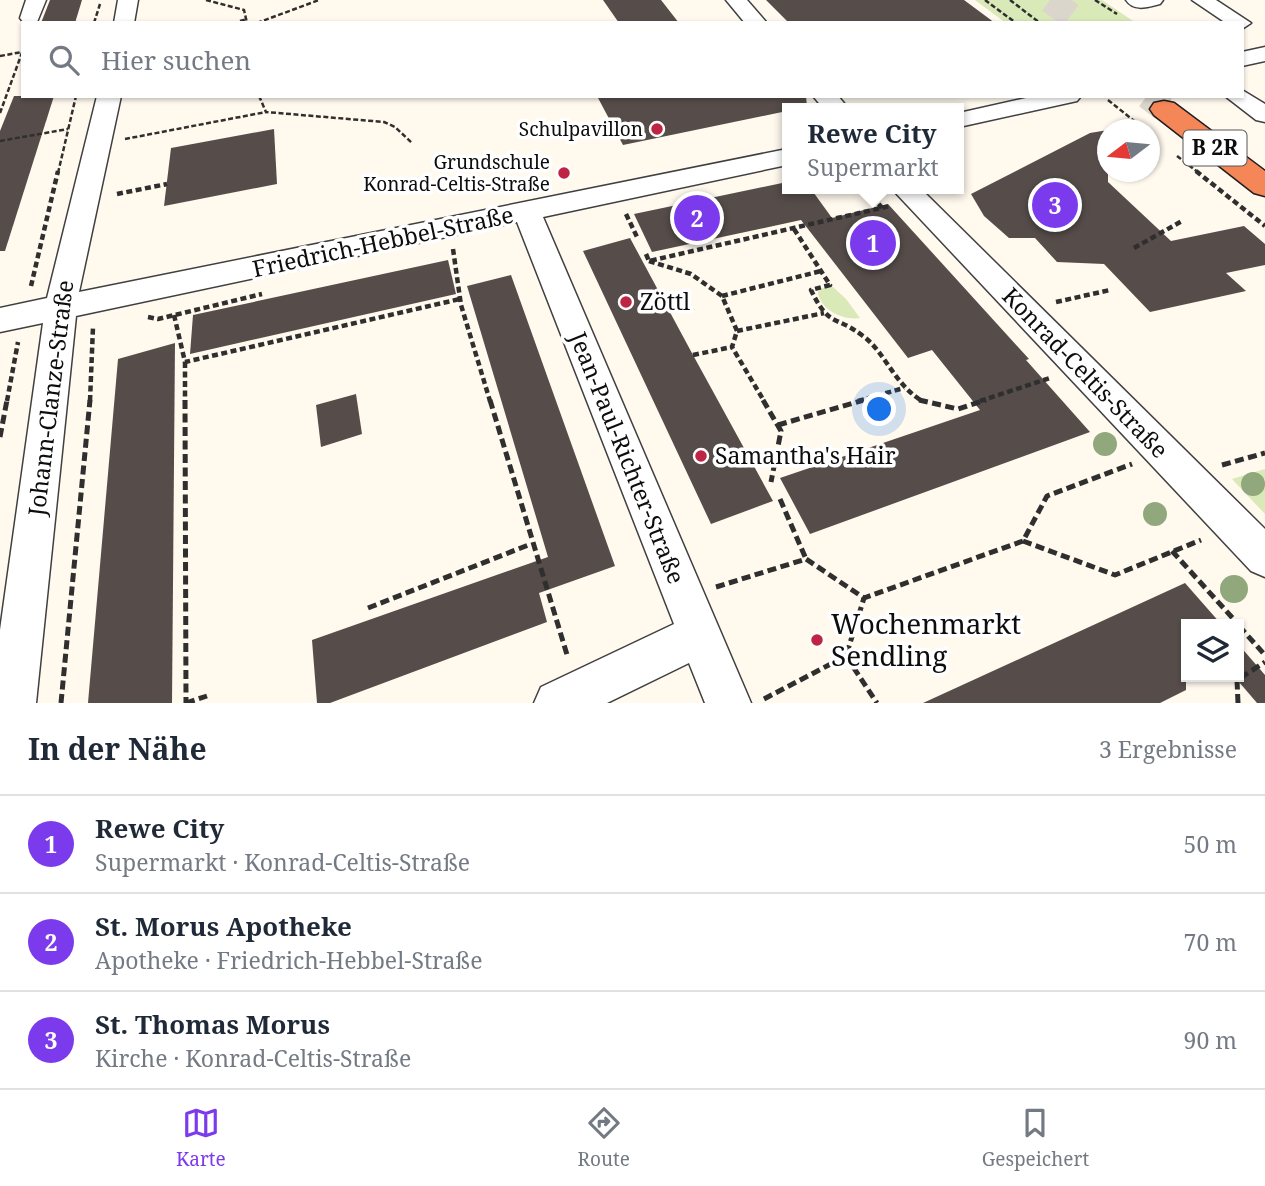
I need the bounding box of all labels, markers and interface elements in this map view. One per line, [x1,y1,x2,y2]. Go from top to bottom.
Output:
search box [21,21,1244,98]
icon: search [45,41,83,79]
text: Hier suchen [101,42,251,78]
popup [782,103,964,194]
text: Rewe City [807,115,937,151]
place label: Schulpavillon [519,116,643,142]
north arrow [1097,119,1160,182]
marker: Schulpavillon [649,121,665,137]
road number: B 2R [1184,130,1246,166]
place label: Grundschule Konrad-Celtis-Straße [363,149,550,197]
text: Supermarkt [807,151,939,183]
marker: Grundschule Konrad-Celtis-Straße [556,165,572,181]
pin: 3 [1032,179,1078,231]
pin: 2 [674,192,720,244]
street label: Friedrich-Hebbel-Straße [249,198,516,284]
pin: 1 [850,217,896,269]
street label: Johann-Clanze-Straße [20,278,80,519]
street label: Konrad-Celtis-Straße [996,280,1176,465]
place label: Zöttl [640,285,690,317]
marker: Zöttl [618,294,634,310]
street label: Jean-Paul-Richter-Straße [562,326,693,588]
your location [862,392,896,426]
place label: Samantha's Hair [715,439,896,471]
marker: Samantha's Hair [693,448,709,464]
place label: Wochenmarkt Sendling [831,604,1021,674]
map controls [1181,619,1244,682]
button: layers [1181,619,1244,682]
marker: Wochenmarkt Sendling [809,632,825,648]
text: In der Nähe [28,728,207,769]
text: 3 Ergebnisse [1099,733,1237,765]
text: Rewe City [95,810,224,846]
text: 1 [45,828,58,860]
text: 50 m [1184,828,1237,860]
text: Supermarkt · Konrad-Celtis-Straße [95,846,470,878]
text: St. Morus Apotheke [95,908,352,944]
text: 2 [45,926,58,958]
text: 70 m [1184,926,1237,958]
text: Apotheke · Friedrich-Hebbel-Straße [95,944,483,976]
text: St. Thomas Morus [95,1006,330,1042]
text: 3 [45,1024,58,1056]
text: 90 m [1184,1024,1237,1056]
text: Kirche · Konrad-Celtis-Straße [95,1042,411,1074]
tab: Karte [176,1104,226,1172]
tab: Route [578,1104,630,1172]
tab: Gespeichert [982,1104,1089,1172]

